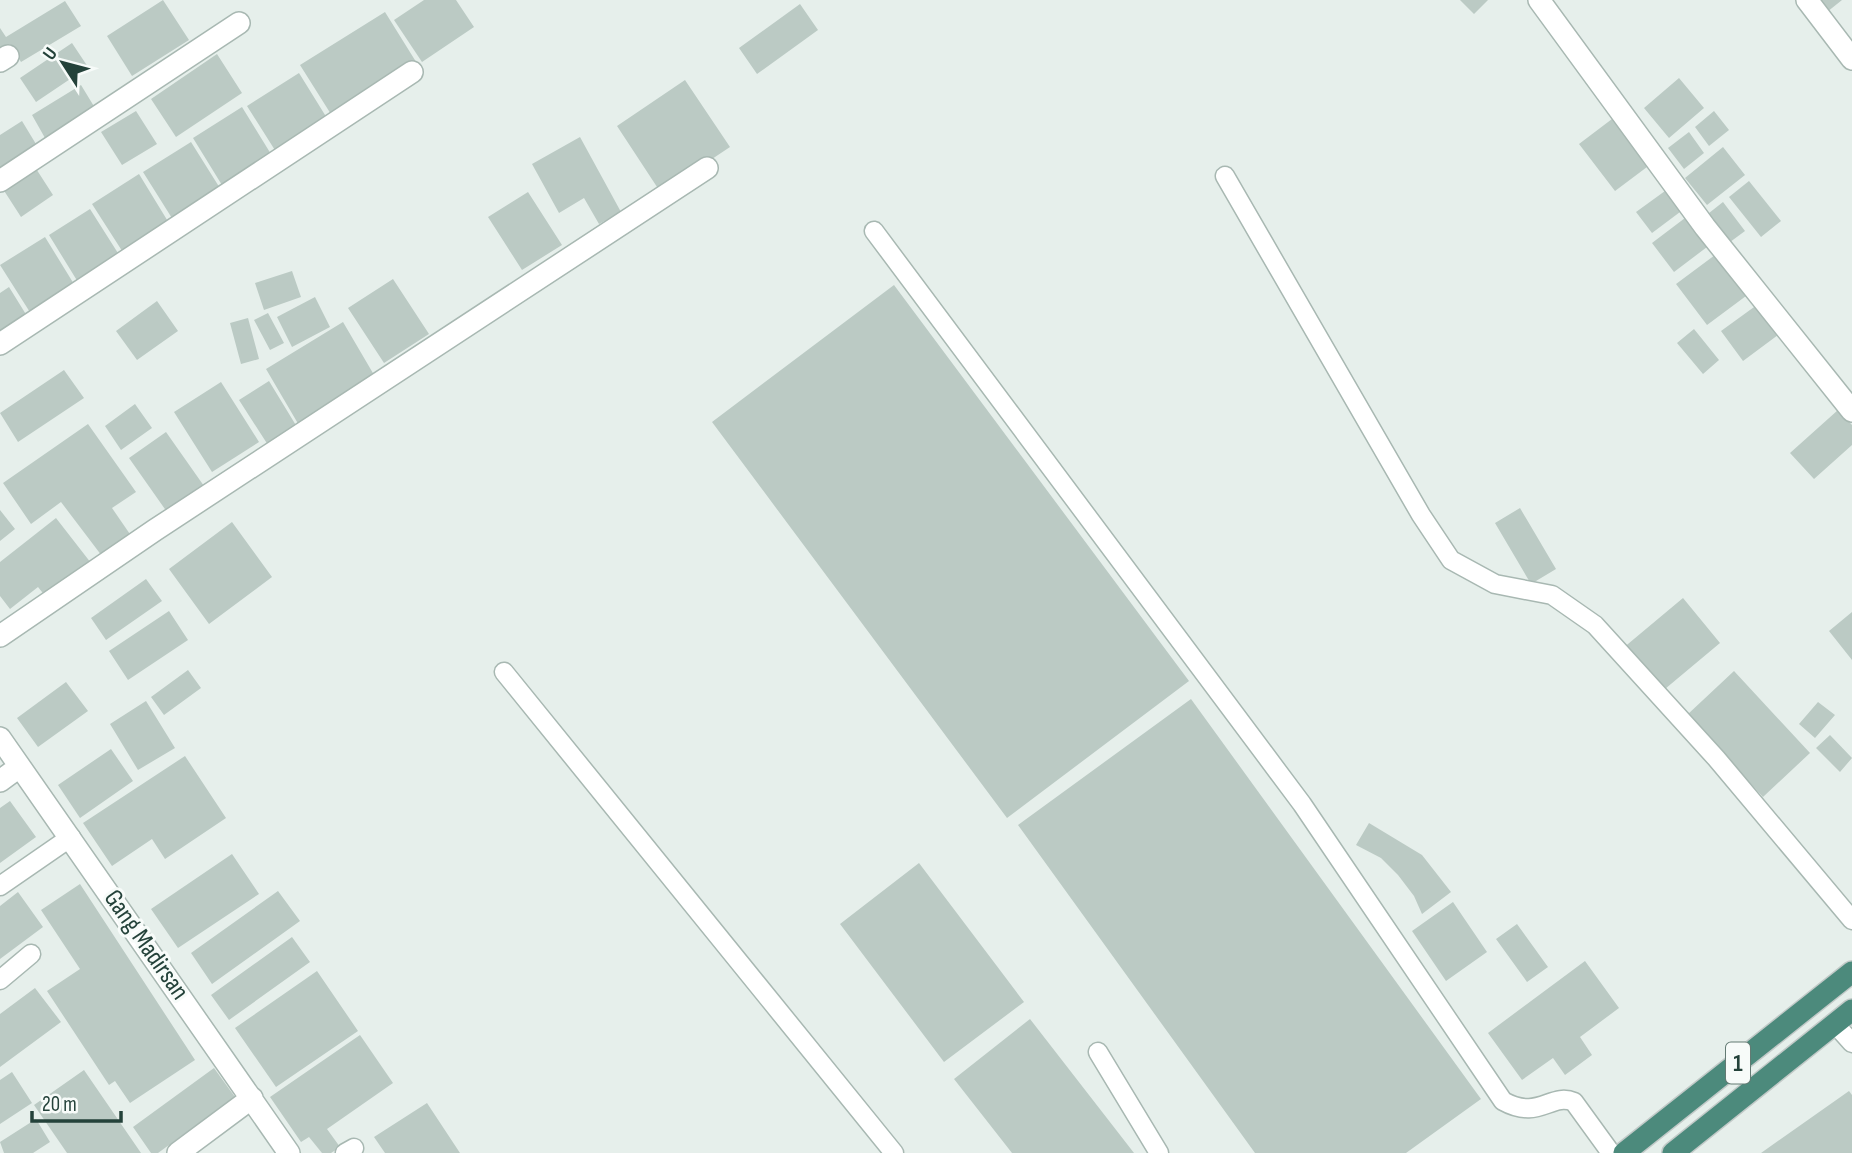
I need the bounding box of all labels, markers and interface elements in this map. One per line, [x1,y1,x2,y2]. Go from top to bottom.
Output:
north arrow [28,28,98,98]
text: U [38,43,63,65]
street label: Gang Madirsan [97,884,195,1006]
road number: 1 [1726,1042,1750,1084]
scale bar [32,1080,121,1124]
text: 20 m [42,1092,77,1117]

